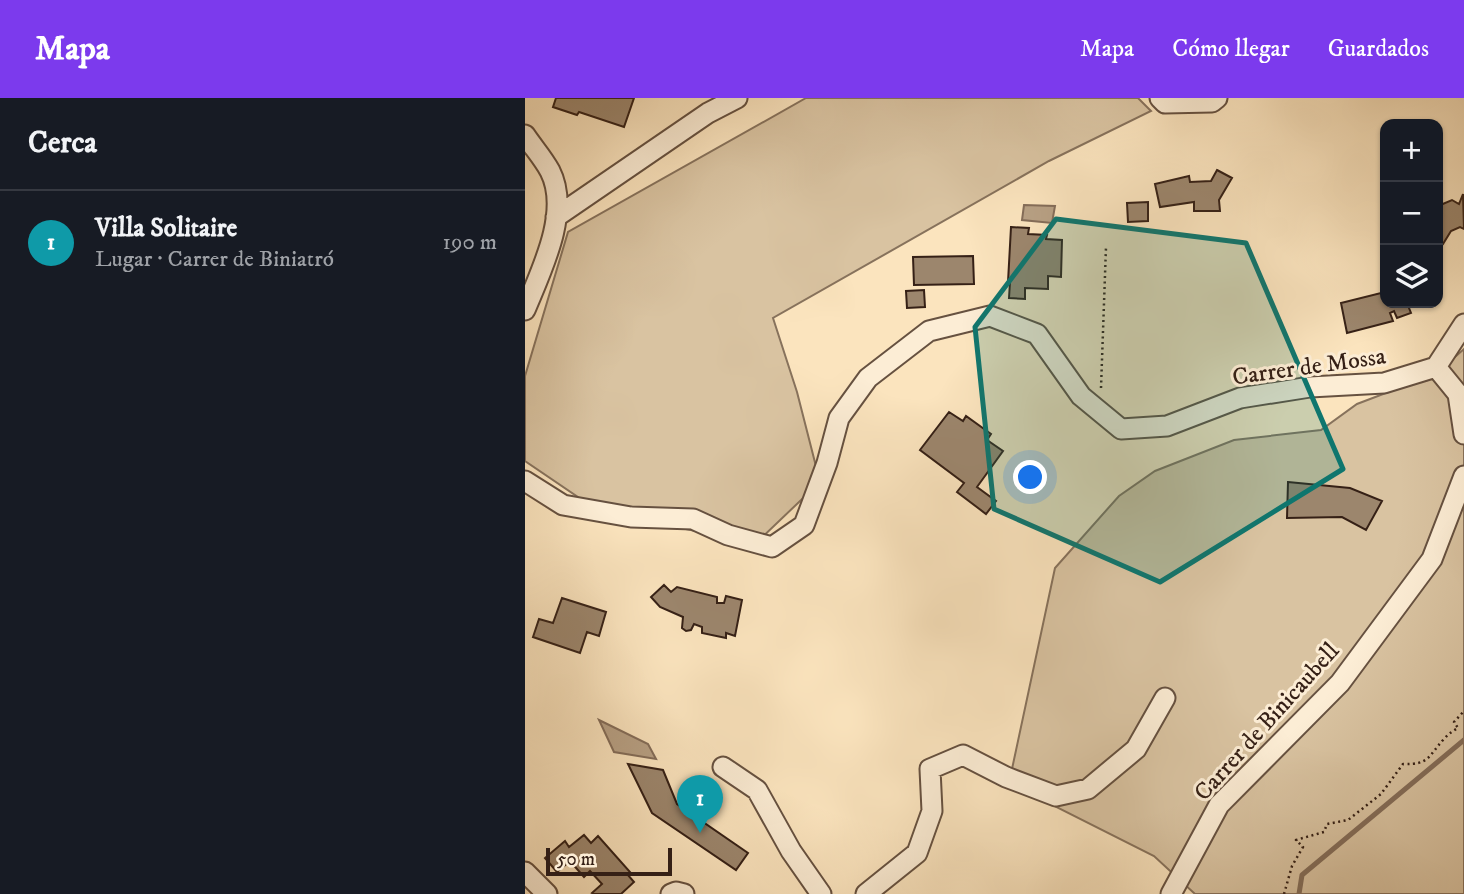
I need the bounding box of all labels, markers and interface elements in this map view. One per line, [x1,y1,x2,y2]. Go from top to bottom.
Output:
text: Mapa [35,29,110,70]
text: Mapa [1080,34,1134,64]
text: Cómo llegar [1172,34,1290,64]
text: Guardados [1328,34,1429,64]
map controls [1380,119,1443,308]
button: + [1380,119,1443,182]
text: Cerca [28,125,97,162]
button: − [1380,182,1443,245]
text: Villa Solitaire [95,212,237,245]
text: 1 [47,228,55,257]
text: 190 m [443,228,497,257]
text: Lugar · Carrer de Biniatró [95,245,334,274]
button: layers [1380,245,1443,308]
street label: Carrer de Mossa [1230,341,1388,393]
your location [1013,460,1047,494]
street label: Carrer de Binicaubell [1188,636,1347,807]
pin: 1 [677,775,723,833]
scale bar [546,845,672,877]
text: 50 m [557,848,595,871]

